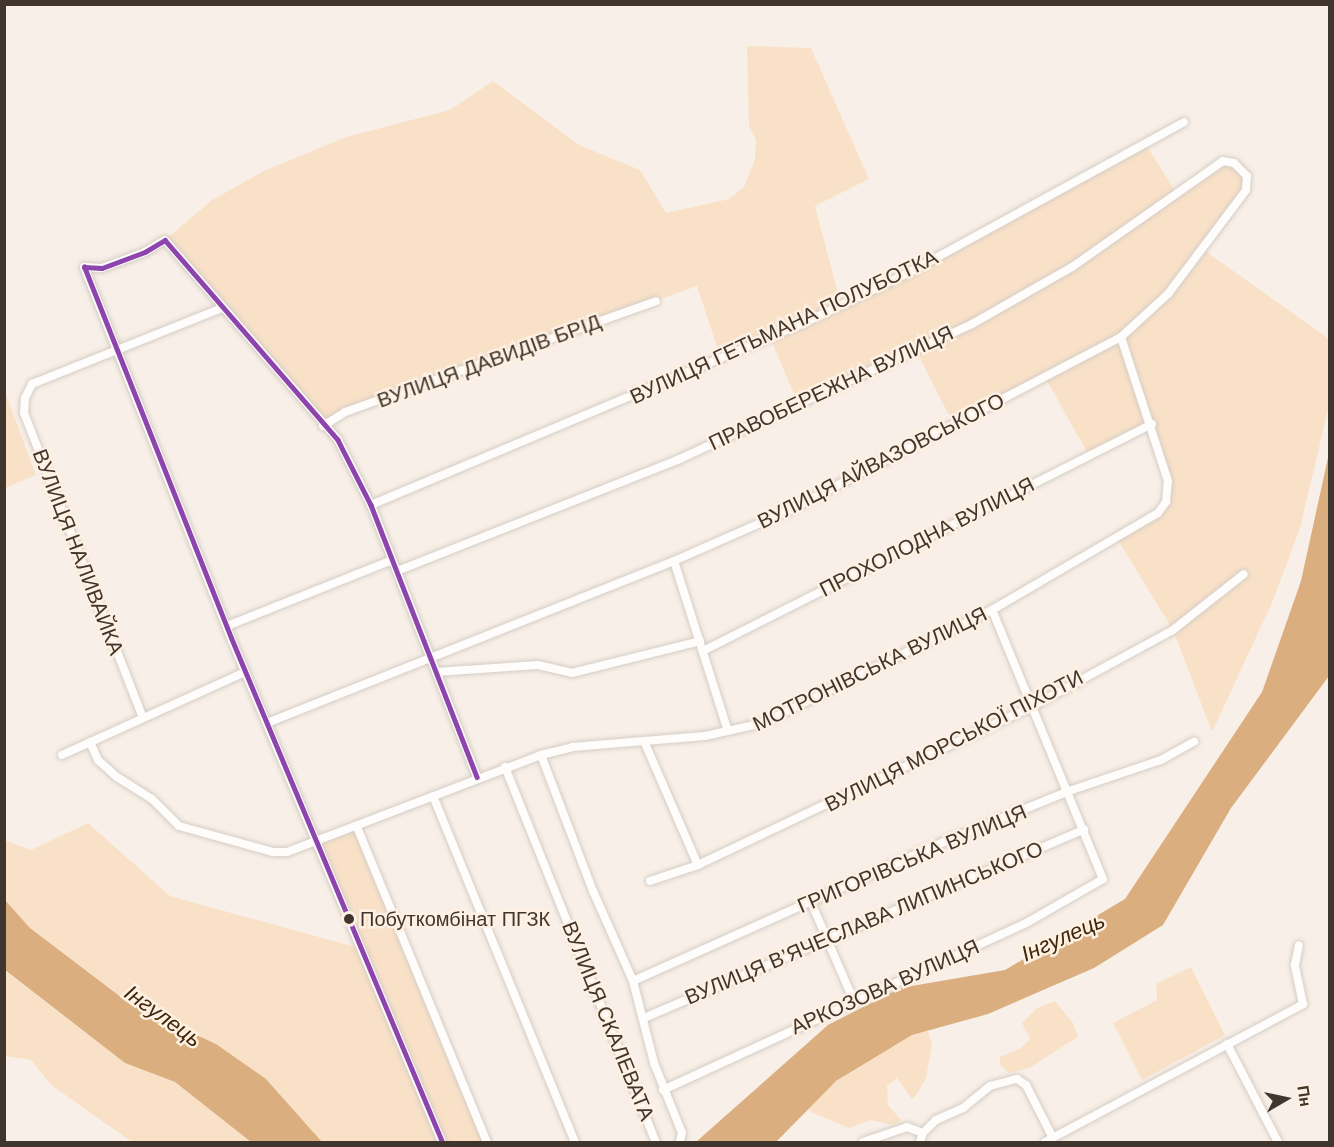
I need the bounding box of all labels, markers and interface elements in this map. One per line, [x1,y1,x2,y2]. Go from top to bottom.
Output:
street label: ВУЛИЦЯ ГЕТЬМАНА ПОЛУБОТКА [626,244,942,410]
street label: ВУЛИЦЯ ДАВИДІВ БРІД [374,309,604,413]
street label: ПРАВОБЕРЕЖНА ВУЛИЦЯ [705,320,957,456]
street label: ВУЛИЦЯ АЙВАЗОВСЬКОГО [753,388,1009,534]
street label: ВУЛИЦЯ НАЛИВАЙКА [27,445,129,659]
street label: ПРОХОЛОДНА ВУЛИЦЯ [815,472,1039,602]
street label: МОТРОНІВСЬКА ВУЛИЦЯ [749,601,991,737]
street label: ВУЛИЦЯ МОРСЬКОЇ ПІХОТИ [821,665,1087,817]
street label: ГРИГОРІВСЬКА ВУЛИЦЯ [794,799,1030,919]
street label: ВУЛИЦЯ В’ЯЧЕСЛАВА ЛИПИНСЬКОГО [681,836,1047,1010]
place label: Побуткомбінат ПГЗК [360,907,550,931]
water label: Інгулець [1017,907,1109,967]
marker: Побуткомбінат ПГЗК [343,913,355,925]
street label: ВУЛИЦЯ СКАЛЕВАТА [556,918,660,1124]
street label: АРКОЗОВА ВУЛИЦЯ [787,934,983,1040]
water label: Інгулець [119,979,207,1053]
north arrow [1256,1069,1316,1129]
text: Пн [1294,1084,1314,1108]

